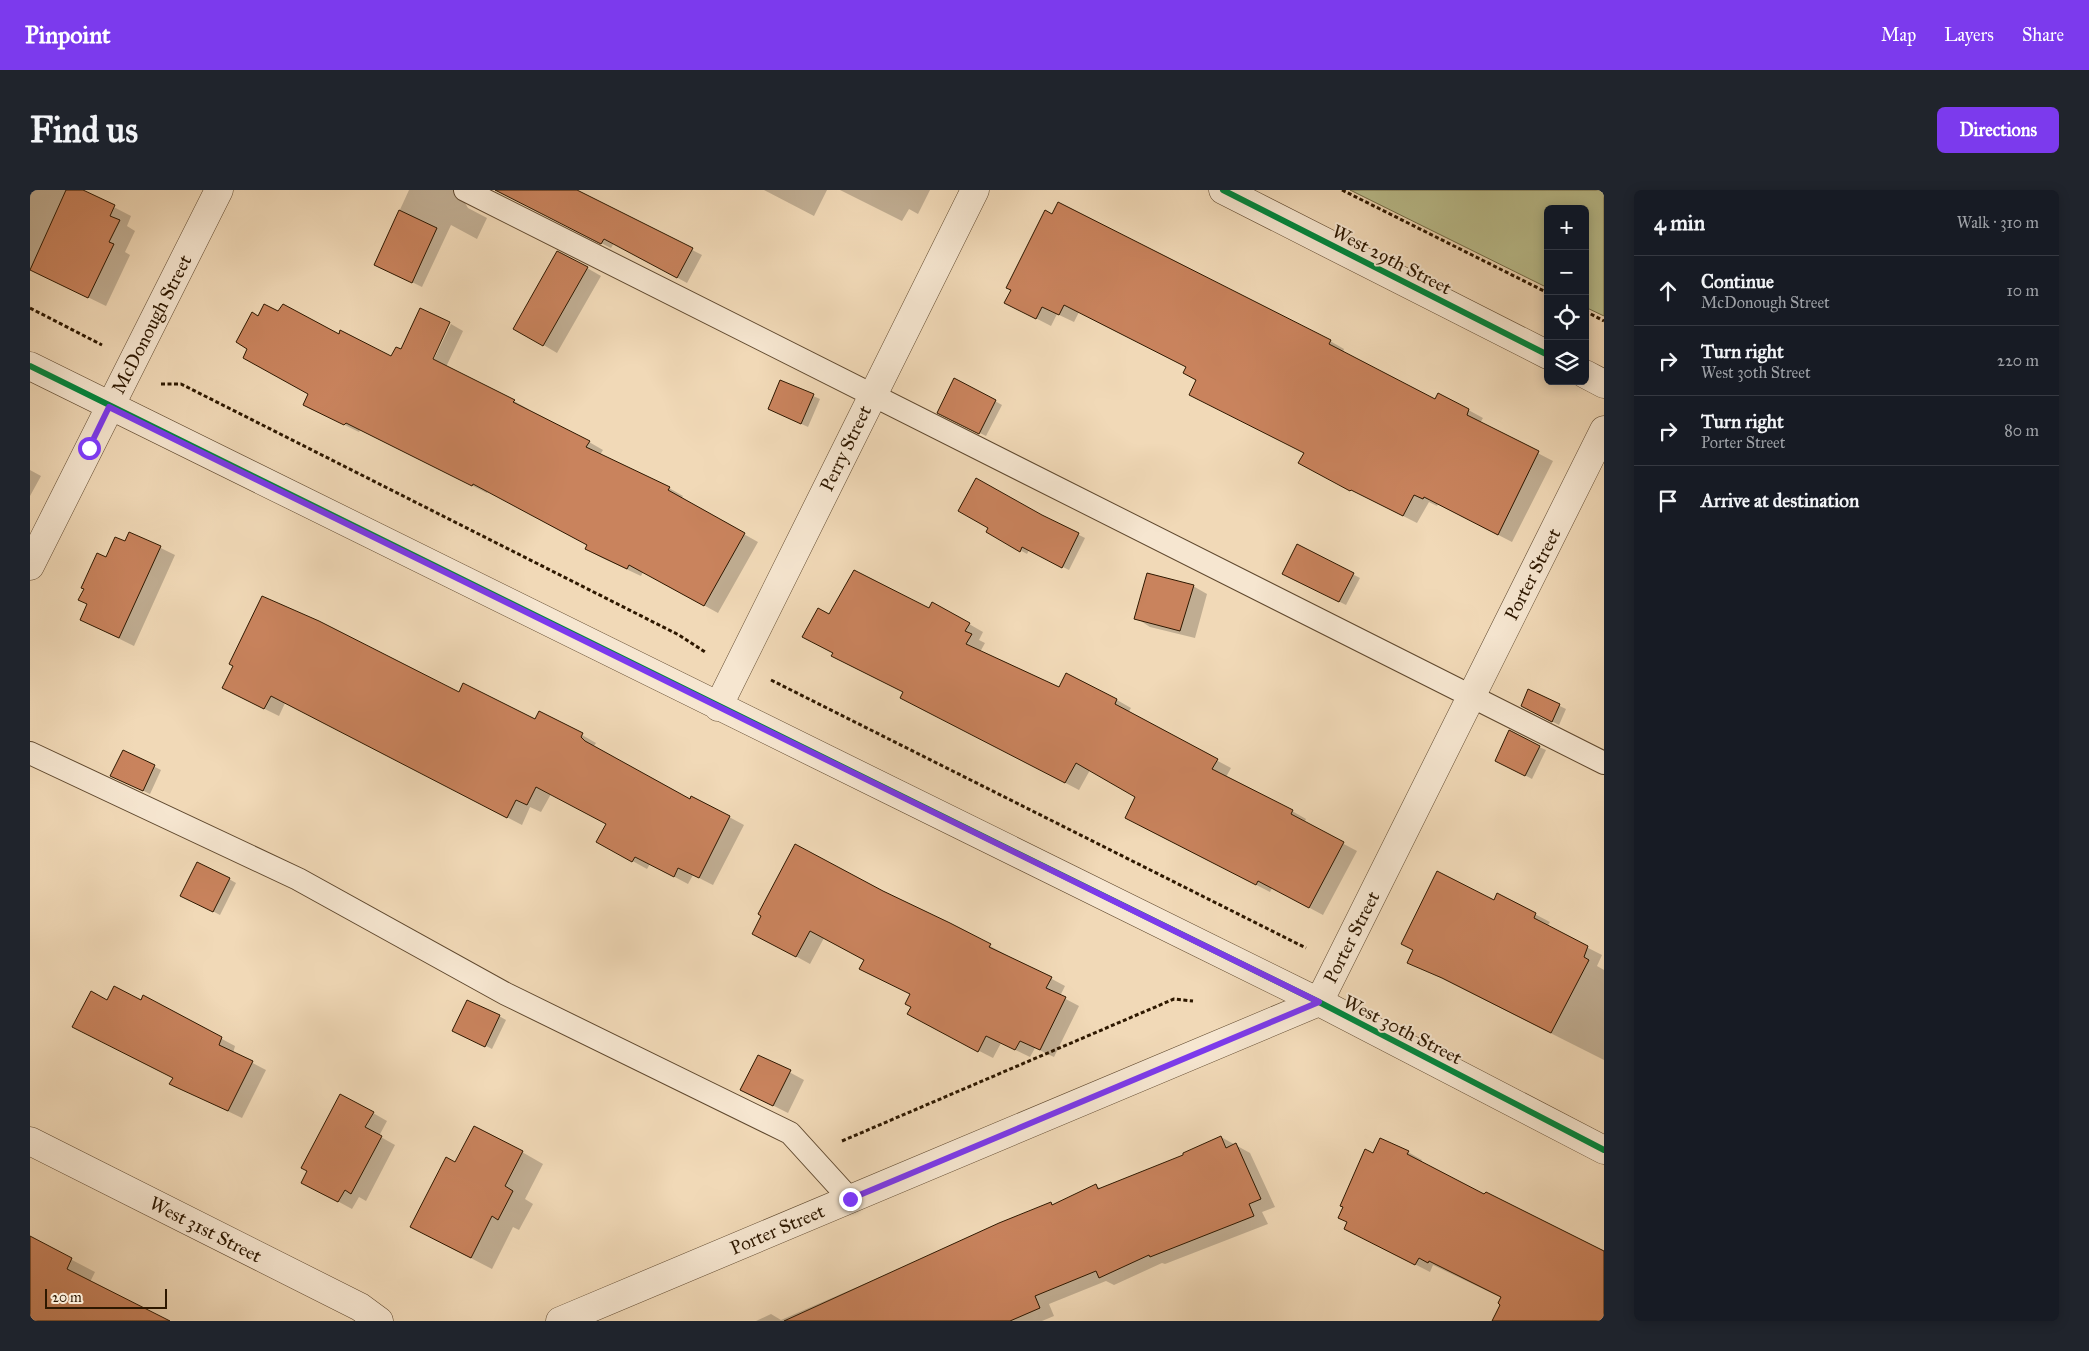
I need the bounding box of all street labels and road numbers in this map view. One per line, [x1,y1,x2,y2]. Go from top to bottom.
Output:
street label: West 29th Street [1328,219,1456,300]
street label: McDonough Street [106,251,197,398]
street label: Perry Street [815,401,876,495]
street label: Porter Street [1499,524,1566,624]
street label: Porter Street [1318,887,1385,987]
street label: West 30th Street [1340,990,1466,1069]
street label: West 31st Street [146,1191,266,1268]
street label: Porter Street [727,1199,828,1260]

